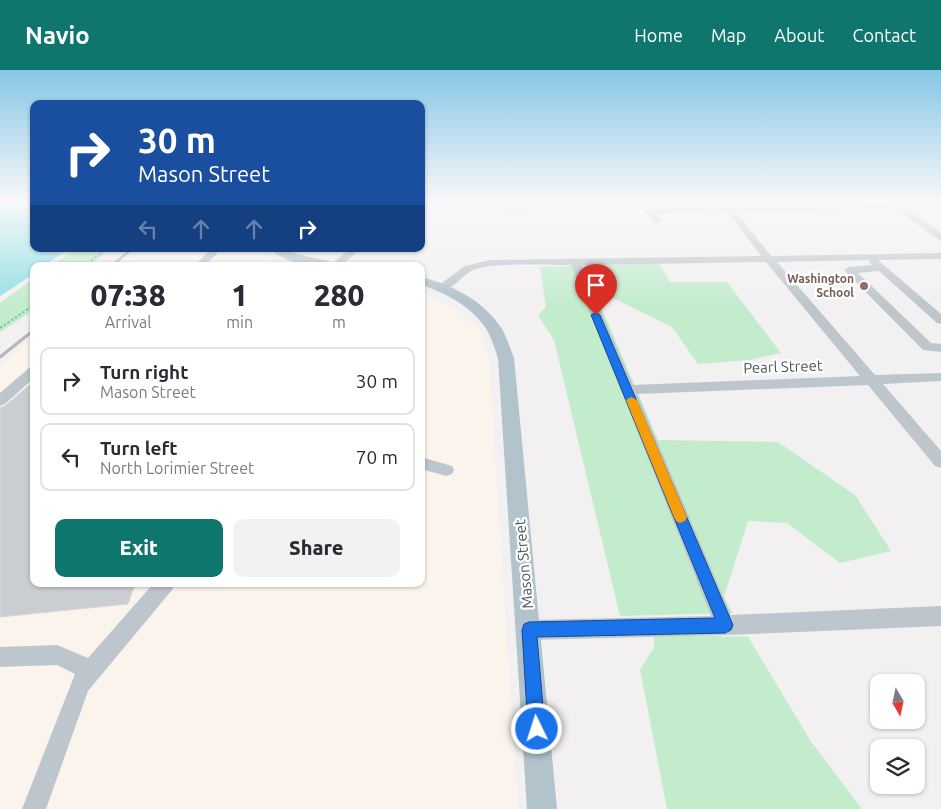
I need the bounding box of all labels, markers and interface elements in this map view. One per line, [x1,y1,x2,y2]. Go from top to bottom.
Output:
text: Navio [25,22,90,49]
text: Home [634,25,683,45]
text: Map [711,25,746,45]
text: About [774,25,824,45]
text: Contact [852,25,916,45]
icon: right [55,120,120,185]
text: 30 m [138,120,216,160]
text: Mason Street [138,161,270,186]
icon: left [134,215,162,243]
icon: ahead [187,215,215,243]
icon: ahead [240,215,268,243]
icon: right [293,215,321,243]
pin [575,264,617,315]
icon: arrive [582,271,610,299]
place label: Washington School [787,272,854,299]
text: 07:38 [91,278,166,312]
text: 1 [231,278,248,312]
text: 280 [314,278,364,312]
marker: Washington School [858,280,870,292]
text: Arrival [105,313,151,331]
text: min [226,313,253,331]
text: m [332,313,346,331]
street label: Pearl Street [743,357,823,376]
text: Turn right [100,361,188,383]
icon: right [57,367,85,395]
text: 30 m [356,370,398,392]
text: Mason Street [100,383,196,401]
text: Turn left [100,437,178,459]
icon: left [57,443,85,471]
text: 70 m [356,446,398,468]
text: North Lorimier Street [100,459,254,477]
street label: Mason Street [511,518,536,610]
button: Exit [55,519,223,577]
button: Share [233,519,400,577]
north arrow [870,674,925,729]
map controls [870,674,925,794]
position arrow [510,702,562,754]
button: layers [870,739,925,794]

